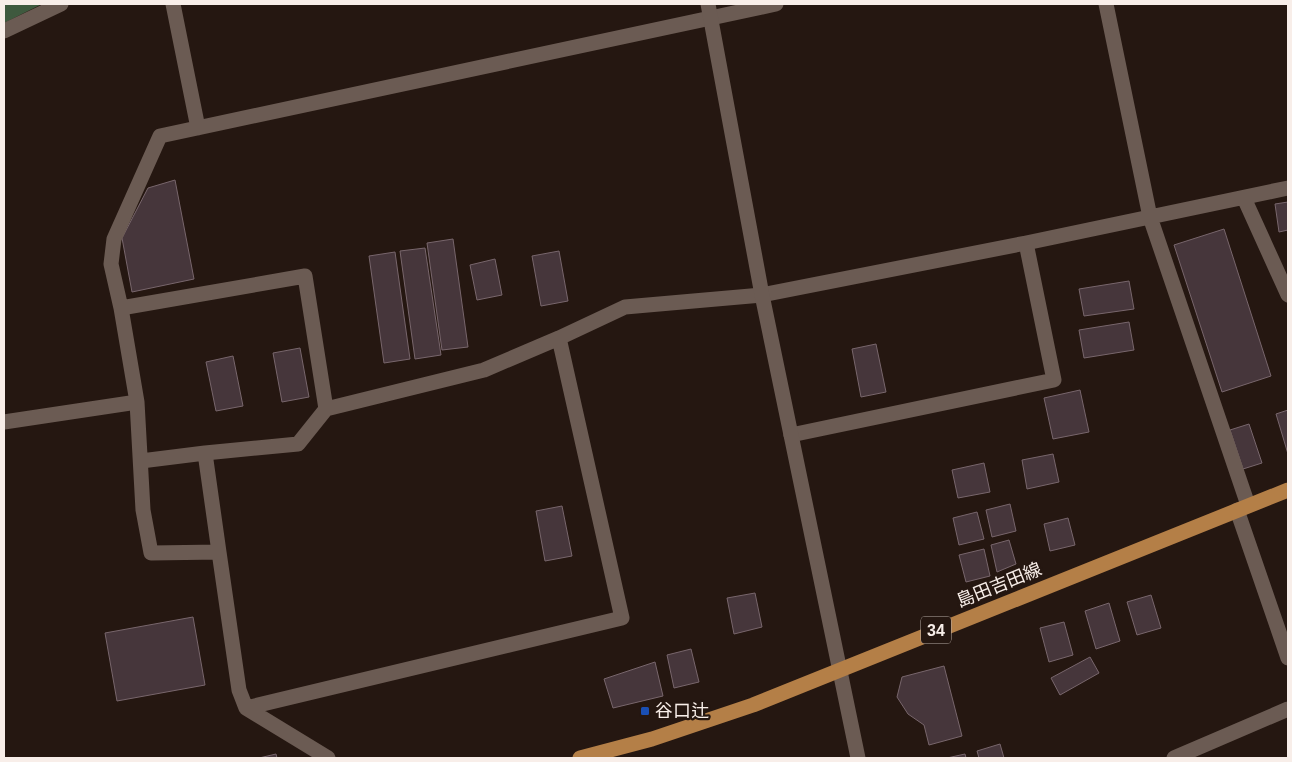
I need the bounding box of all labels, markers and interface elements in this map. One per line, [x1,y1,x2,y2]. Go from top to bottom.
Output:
street label: 島田吉田線 [954,559,1044,611]
road number: 34 [921,616,951,644]
place label: 谷口辻 [655,701,709,721]
marker: 谷口辻 [639,705,651,717]

